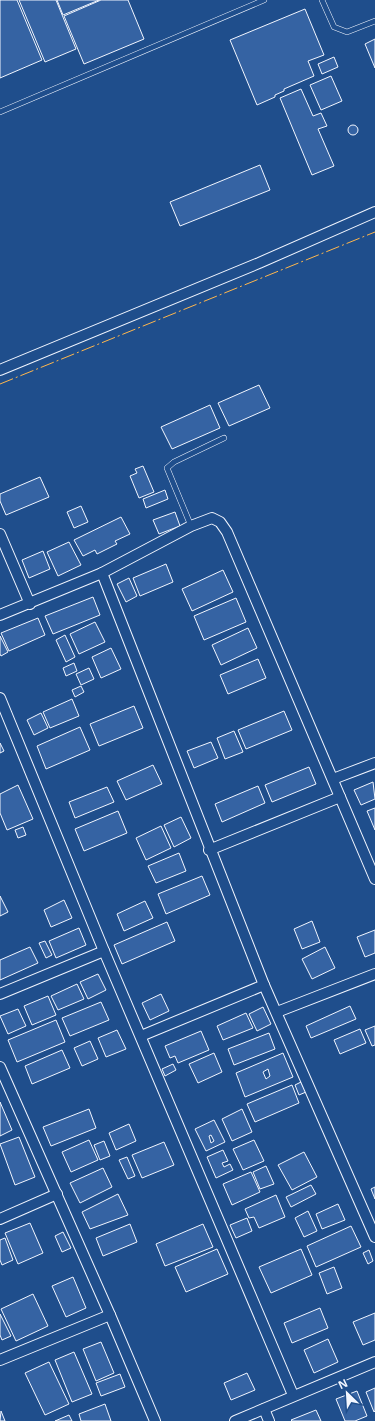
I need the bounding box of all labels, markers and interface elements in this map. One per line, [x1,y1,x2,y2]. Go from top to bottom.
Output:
north arrow [327,1373,367,1413]
text: N [335,1375,350,1392]

